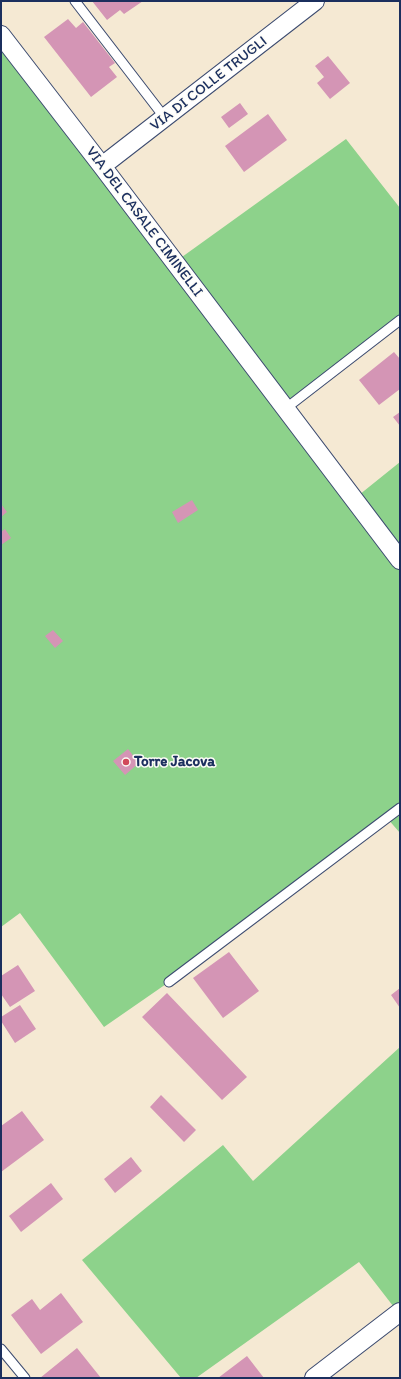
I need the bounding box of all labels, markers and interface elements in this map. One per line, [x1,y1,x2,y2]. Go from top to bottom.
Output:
street label: VIA DI COLLE TRUGLI [147,33,271,135]
street label: VIA DEL CASALE CIMINELLI [82,143,206,301]
place label: Torre Jacova [134,753,215,771]
marker: Torre Jacova [121,757,131,767]

